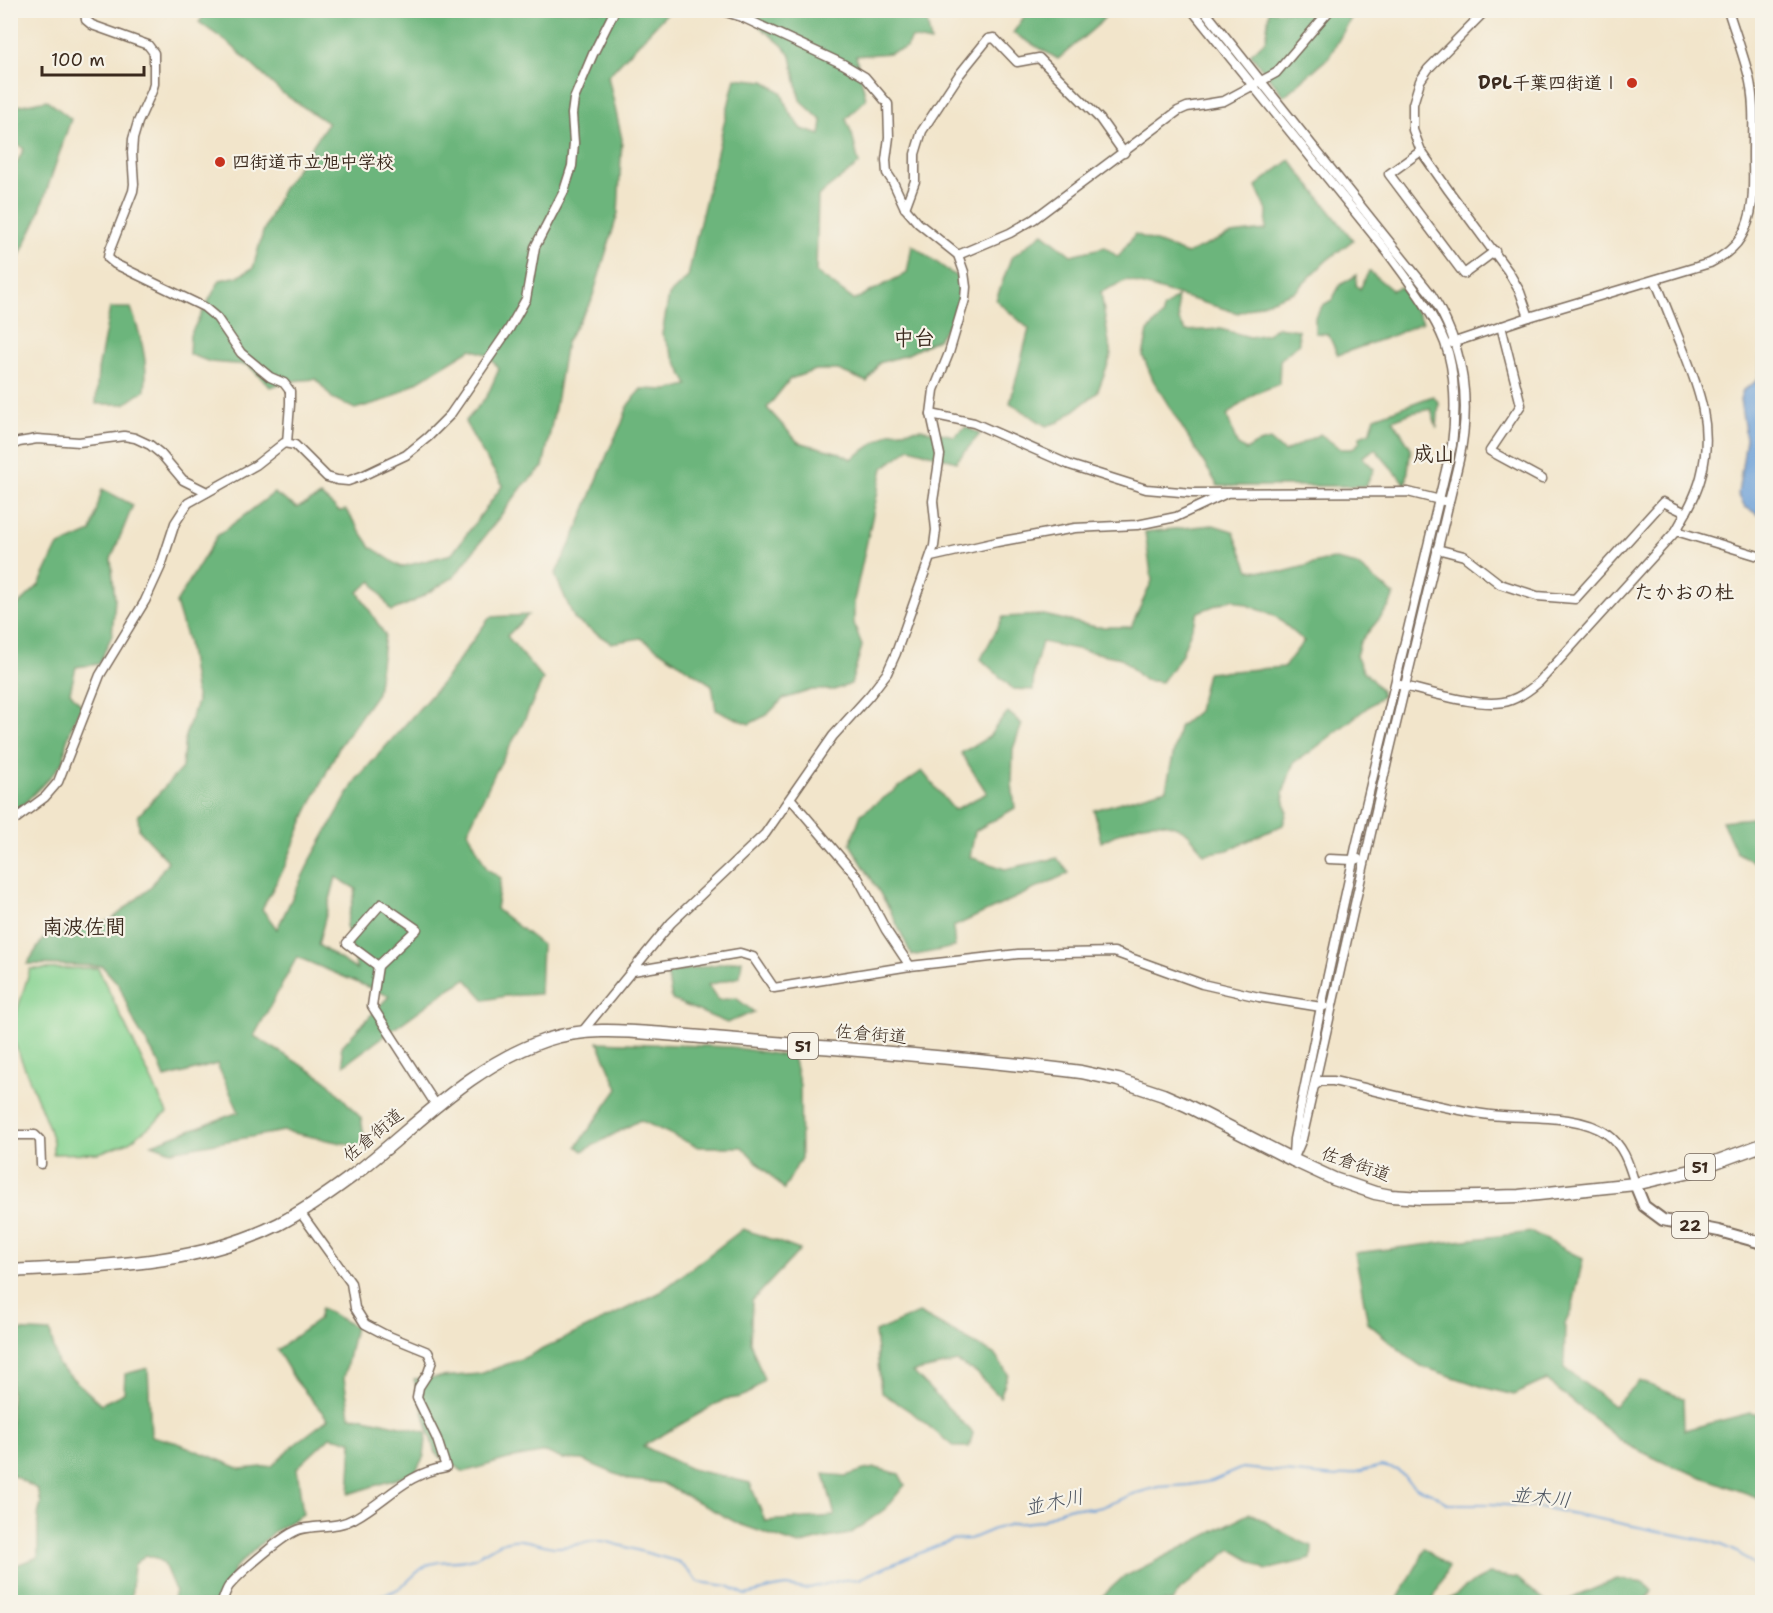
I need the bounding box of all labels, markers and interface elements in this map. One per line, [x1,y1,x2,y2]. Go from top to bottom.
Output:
scale bar [42,39,144,77]
text: 100 m [51,48,105,72]
place label: DPL千葉四街道Ⅰ [1478,71,1620,95]
marker: DPL千葉四街道Ⅰ [1625,76,1639,90]
place label: 四街道市立旭中学校 [232,150,394,174]
marker: 四街道市立旭中学校 [213,155,227,169]
district label: 中台 [893,324,935,352]
district label: 成山 [1413,440,1455,468]
district label: たかおの杜 [1634,579,1734,605]
district label: 南波佐間 [42,913,126,941]
street label: 佐倉街道 [834,1019,908,1049]
road number: 51 [788,1033,818,1059]
street label: 佐倉街道 [338,1103,408,1167]
street label: 佐倉街道 [1318,1141,1394,1187]
road number: 51 [1685,1154,1715,1180]
road number: 22 [1672,1212,1708,1238]
water label: 並木川 [1510,1481,1572,1513]
water label: 並木川 [1022,1483,1086,1521]

